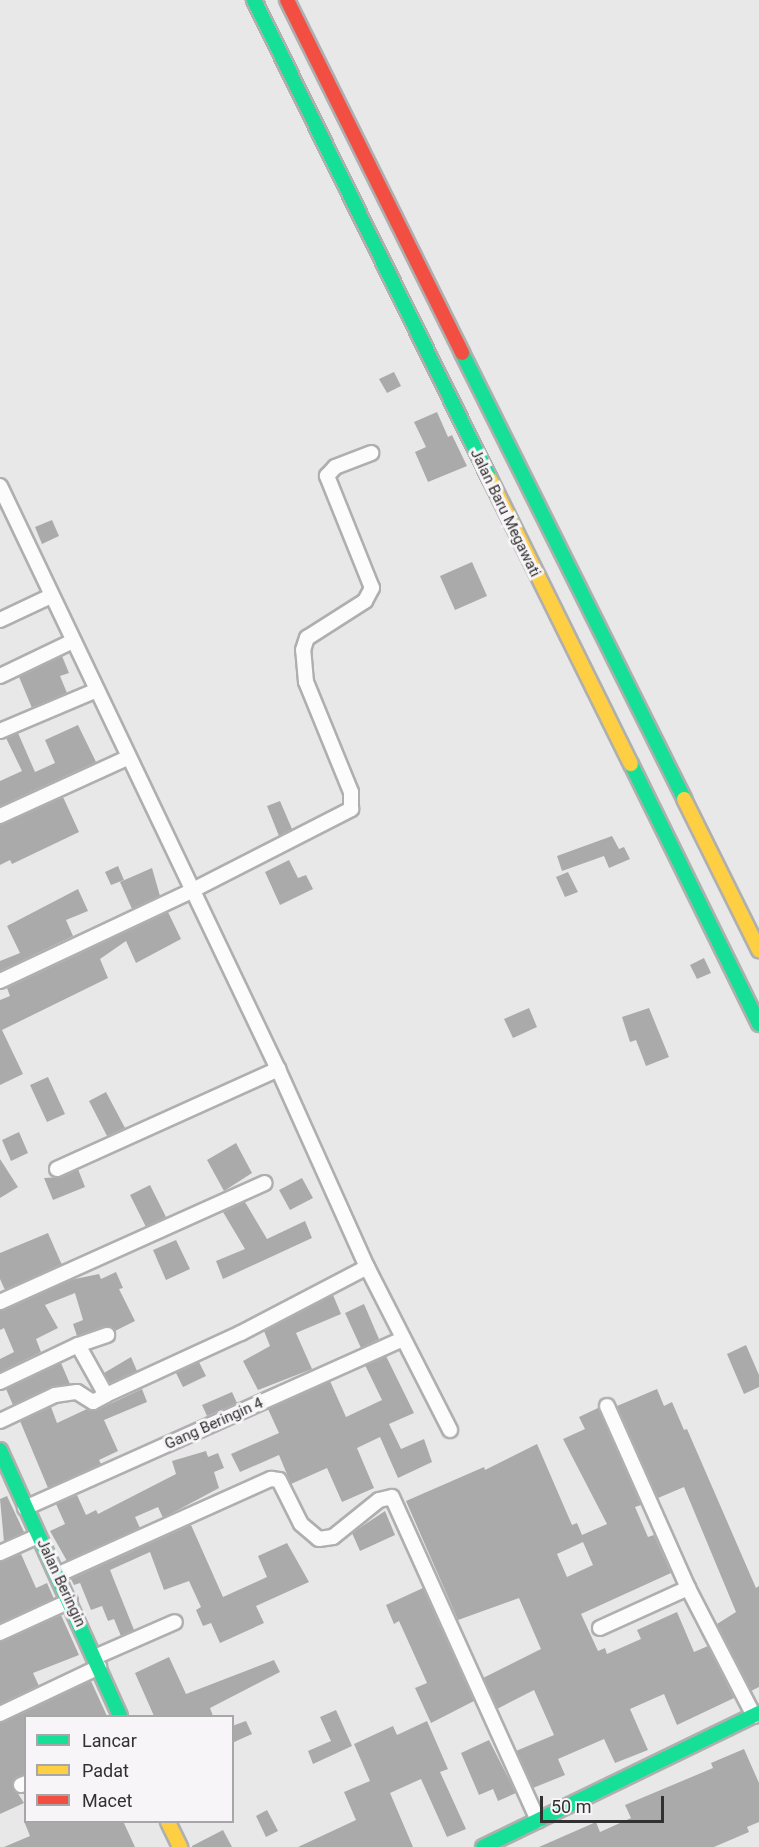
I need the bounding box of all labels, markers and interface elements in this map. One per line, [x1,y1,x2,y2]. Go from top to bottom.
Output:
street label: Jalan Baru Megawati [466,446,544,580]
street label: Gang Beringin 4 [162,1394,266,1454]
street label: Jalan Beringin [33,1536,89,1630]
legend [24,1715,234,1823]
text: Lancar [82,1730,137,1751]
text: Padat [82,1760,129,1781]
scale bar [543,1784,668,1822]
text: Macet [82,1790,132,1811]
text: 50 m [551,1796,591,1817]

